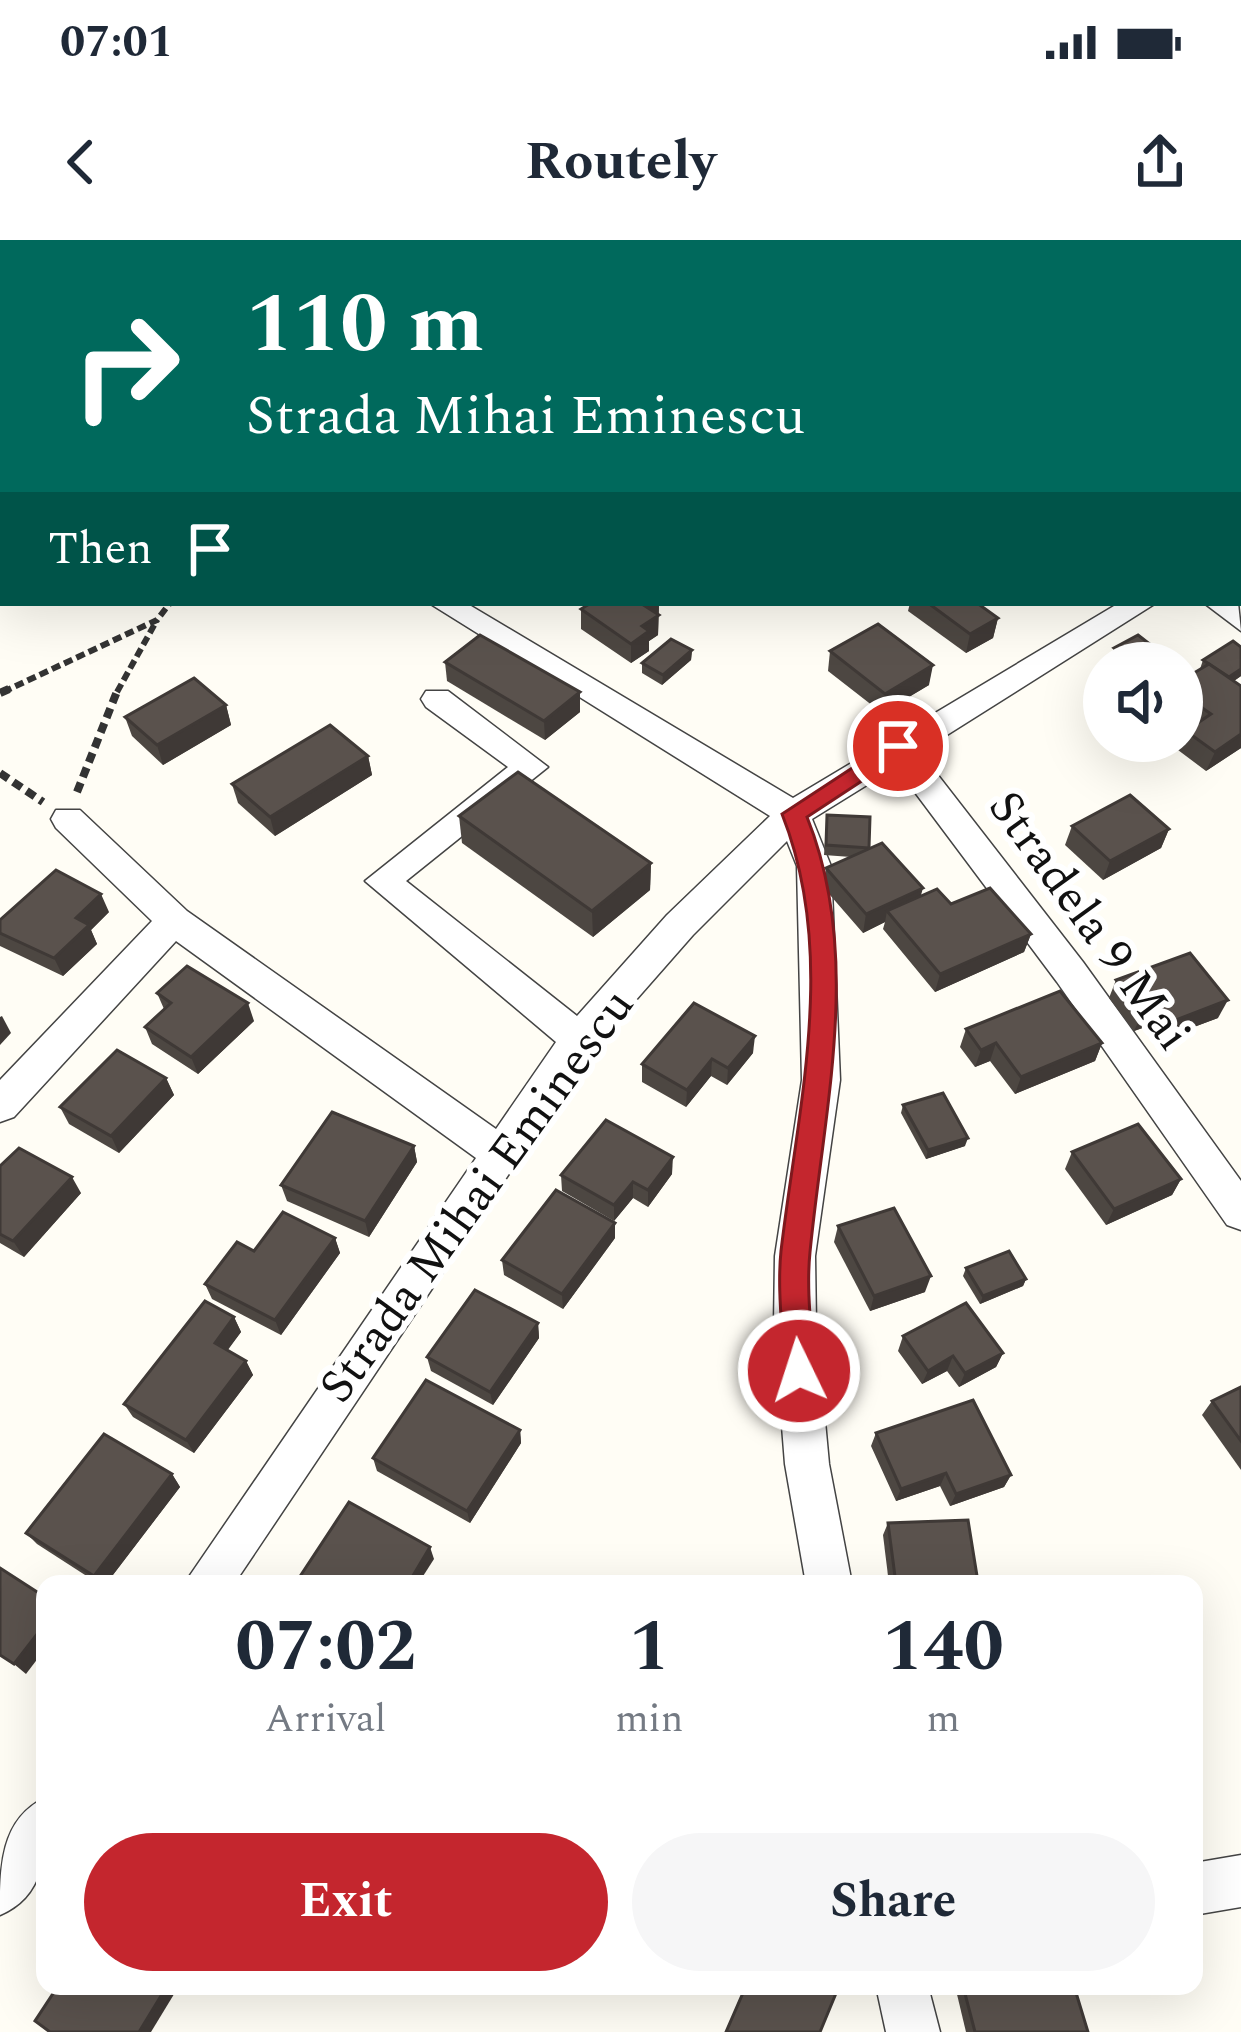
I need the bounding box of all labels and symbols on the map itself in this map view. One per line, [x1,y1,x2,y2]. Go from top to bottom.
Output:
pin [847,695,949,797]
street label: Stradela 9 Mai [969,776,1209,1066]
street label: Strada Mihai Eminescu [301,973,653,1419]
position arrow [736,1308,862,1434]

